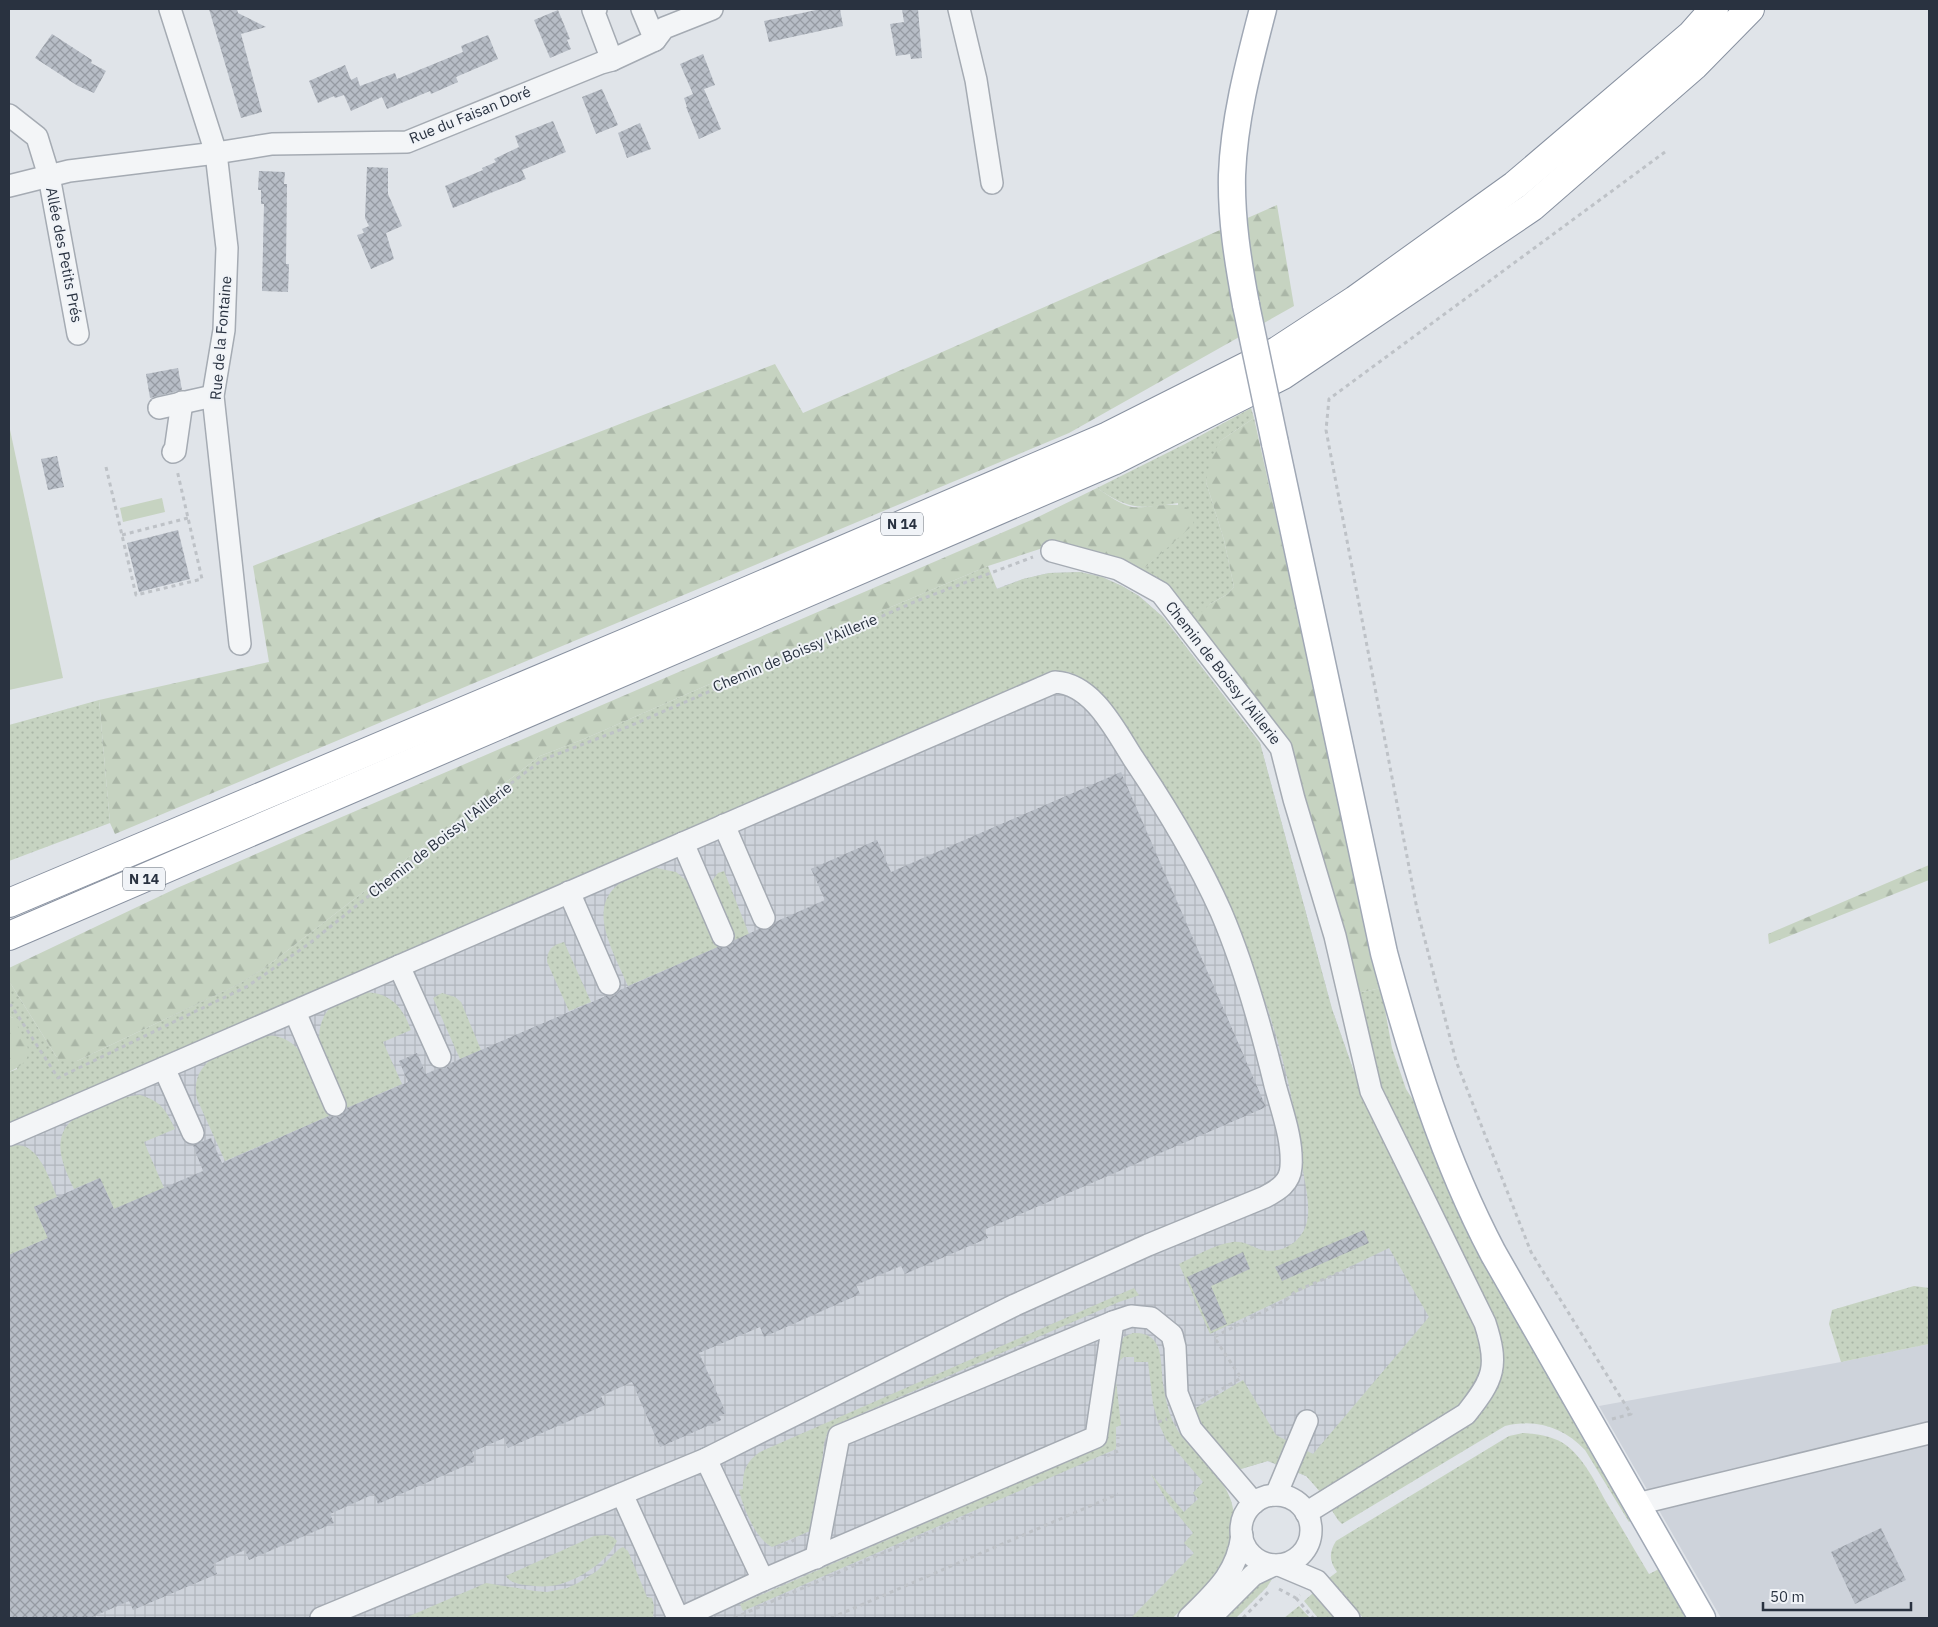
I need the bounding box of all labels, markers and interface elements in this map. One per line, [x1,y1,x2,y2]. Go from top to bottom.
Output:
street label: Rue du Faisan Doré [406,81,534,148]
street label: Allée des Petits Prés [42,186,87,324]
street label: Rue de la Fontaine [206,275,235,401]
road number: N 14 [881,512,923,536]
street label: Chemin de Boissy l'Aillerie [1161,597,1285,748]
street label: Chemin de Boissy l'Aillerie [710,609,880,696]
street label: Chemin de Boissy l'Aillerie [364,778,515,902]
road number: N 14 [123,868,165,891]
scale bar [1763,1580,1910,1612]
text: 50 m [1770,1587,1805,1606]

